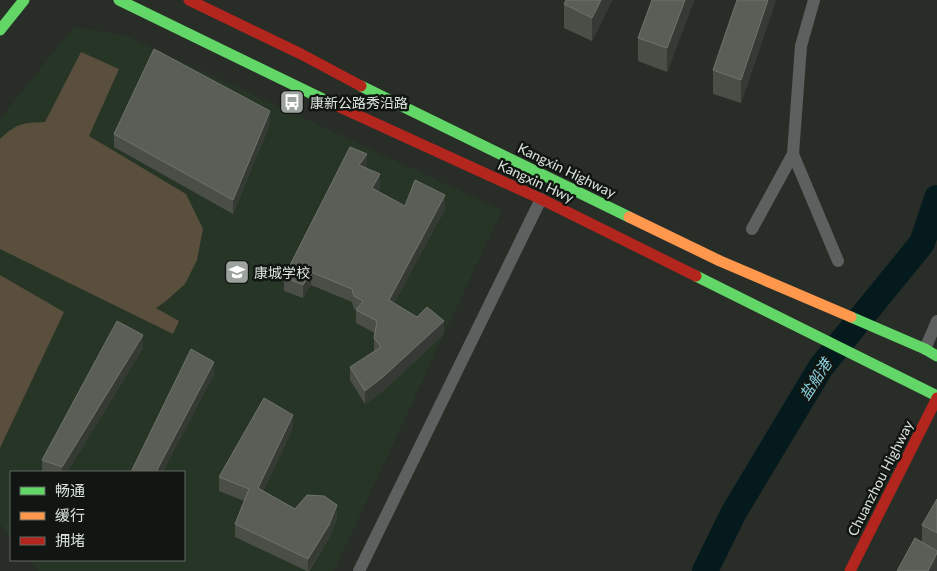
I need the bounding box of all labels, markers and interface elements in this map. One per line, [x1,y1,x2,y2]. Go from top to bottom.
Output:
bus stop icon: 康新公路秀沿路 [279,89,305,115]
place label: 康新公路秀沿路 [310,94,408,111]
street label: Kangxin Highway [515,139,619,201]
street label: Kangxin Hwy [495,156,577,206]
school or university icon: 康城学校 [224,259,250,285]
place label: 康城学校 [254,264,310,281]
water label: 盐船港 [795,354,836,403]
street label: Chuanzhou Highway [844,417,917,539]
legend [10,471,185,561]
text: 畅通 [55,481,85,499]
text: 缓行 [55,506,85,524]
text: 拥堵 [55,531,85,549]

